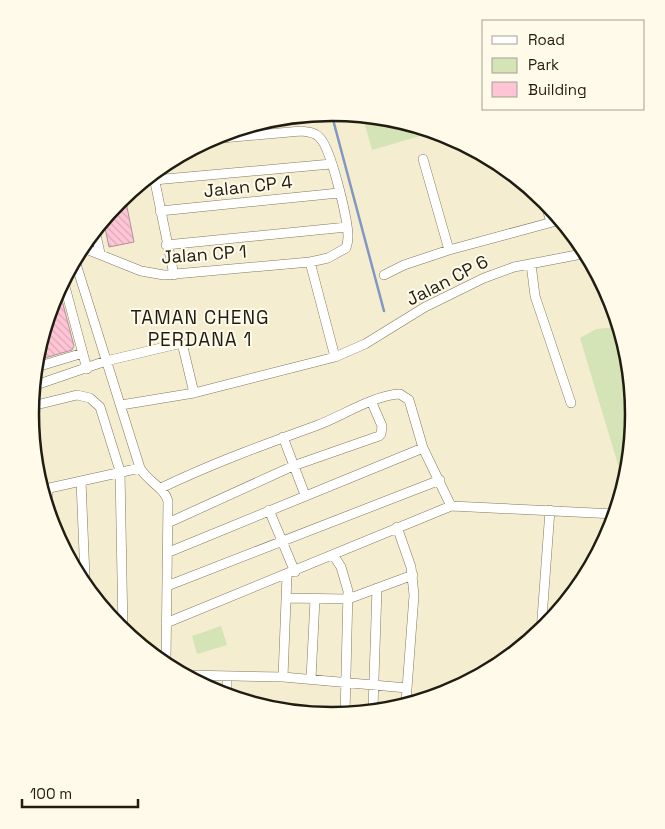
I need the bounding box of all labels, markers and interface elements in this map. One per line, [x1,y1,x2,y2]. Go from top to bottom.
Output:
legend [482,20,645,110]
text: Road [528,30,565,49]
text: Park [528,55,559,74]
text: Building [528,80,587,99]
street label: Jalan CP 4 [202,170,294,202]
street label: Jalan CP 1 [161,240,247,268]
street label: Jalan CP 6 [402,250,492,310]
district label: TAMAN CHENG PERDANA 1 [130,305,270,352]
scale bar [22,776,139,808]
text: 100 m [30,784,72,803]

